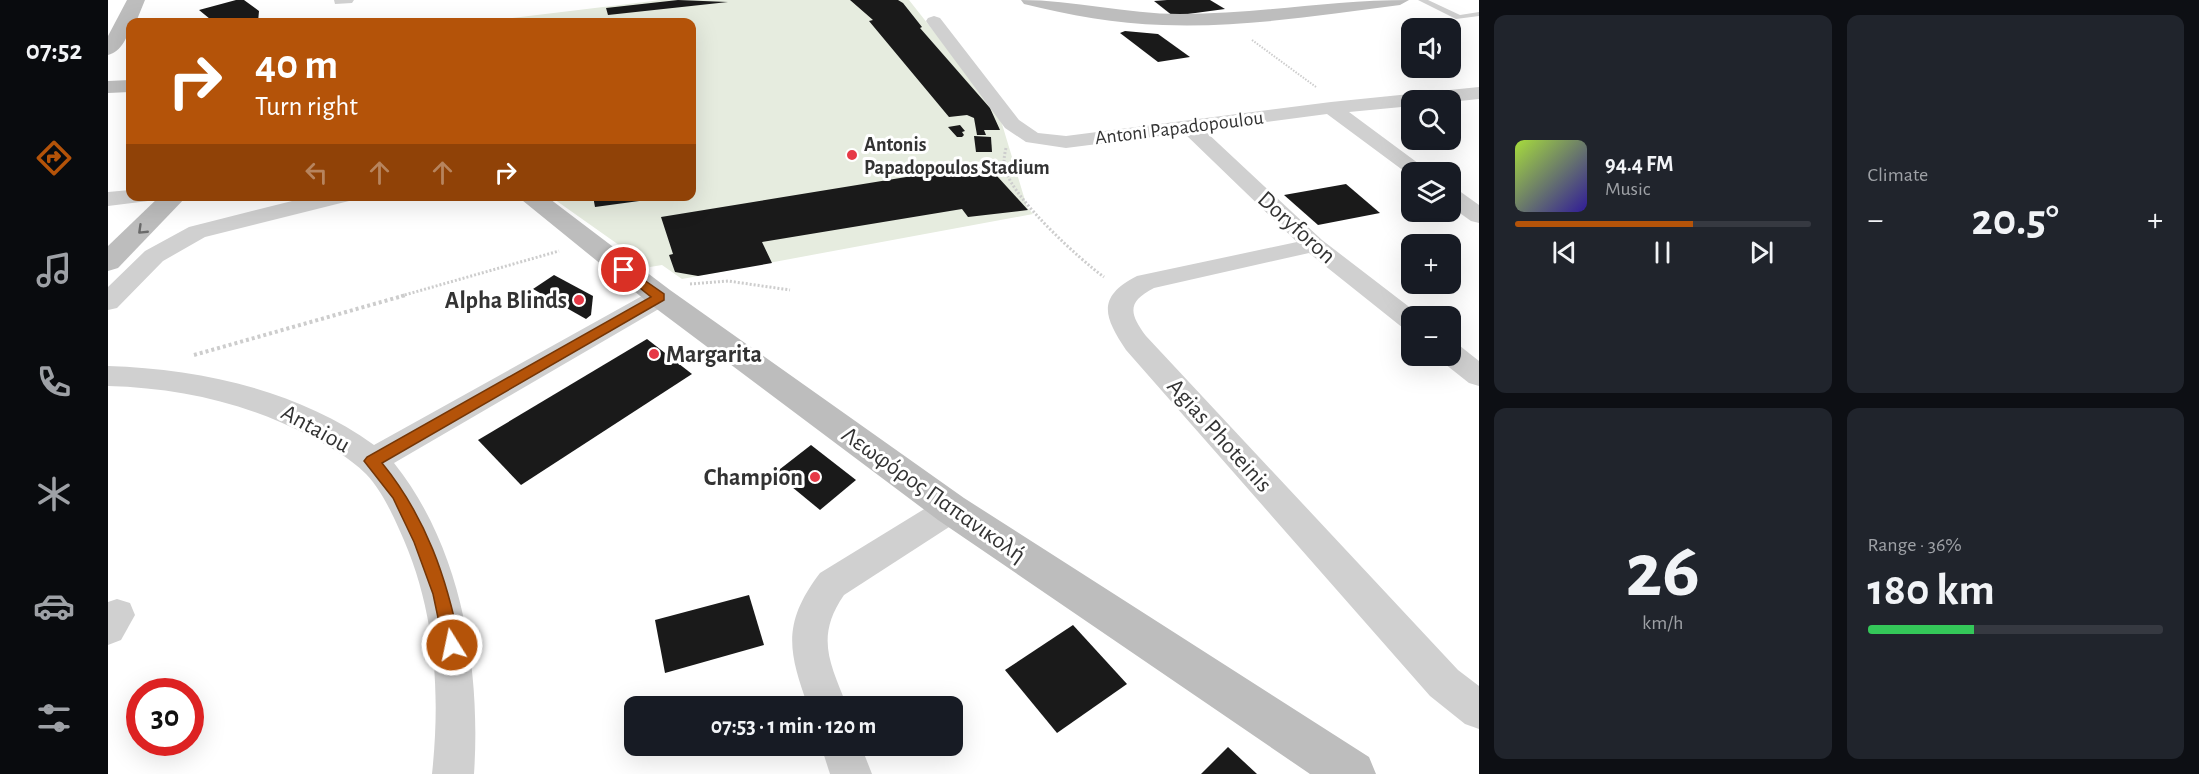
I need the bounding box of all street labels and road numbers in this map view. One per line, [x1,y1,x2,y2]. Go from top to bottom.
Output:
street label: Antoni Papadopoulou [1094,108,1265,148]
street label: Doryforon [1253,187,1340,269]
street label: Agias Photeinis [1162,374,1276,497]
street label: Antaiou [277,400,354,457]
street label: Λεωφόρος Παπανικολή [837,422,1030,567]

